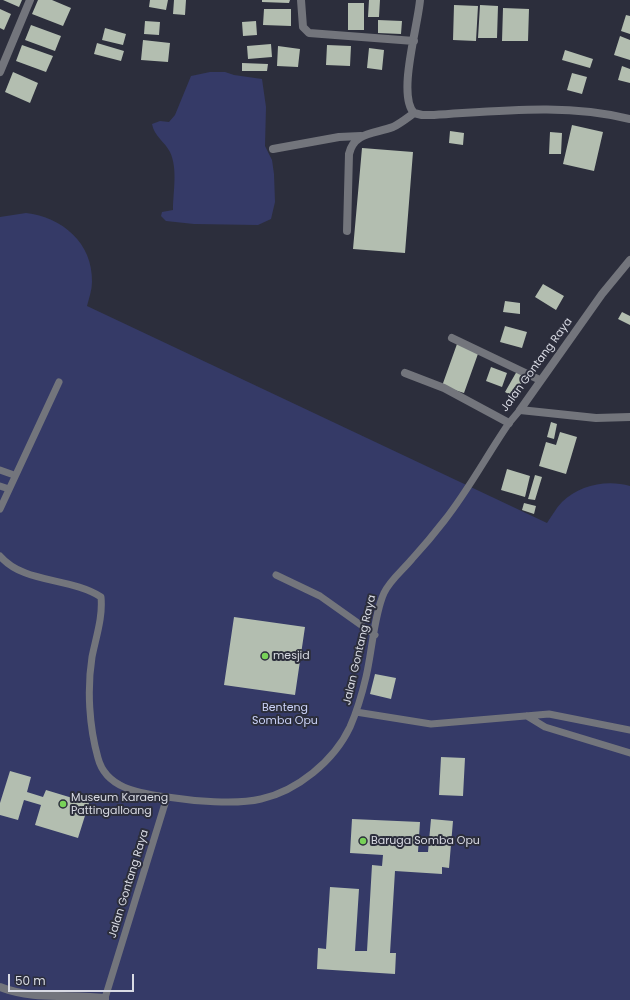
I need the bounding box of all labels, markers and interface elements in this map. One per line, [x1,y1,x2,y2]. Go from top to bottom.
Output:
street label: Jalan Gontang Raya [499,316,575,414]
street label: Jalan Gontang Raya [341,594,379,706]
place label: mesjid [273,649,310,663]
marker: mesjid [260,651,270,661]
park label: Benteng Somba Opu [252,701,318,727]
place label: Museum Karaeng Pattingalloang [71,791,168,817]
marker: Museum Karaeng Pattingalloang [58,799,68,809]
street label: Jalan Gontang Raya [106,828,152,940]
place label: Baruga Somba Opu [371,834,480,848]
marker: Baruga Somba Opu [358,836,368,846]
scale bar [10,966,136,992]
text: 50 m [15,972,46,989]

